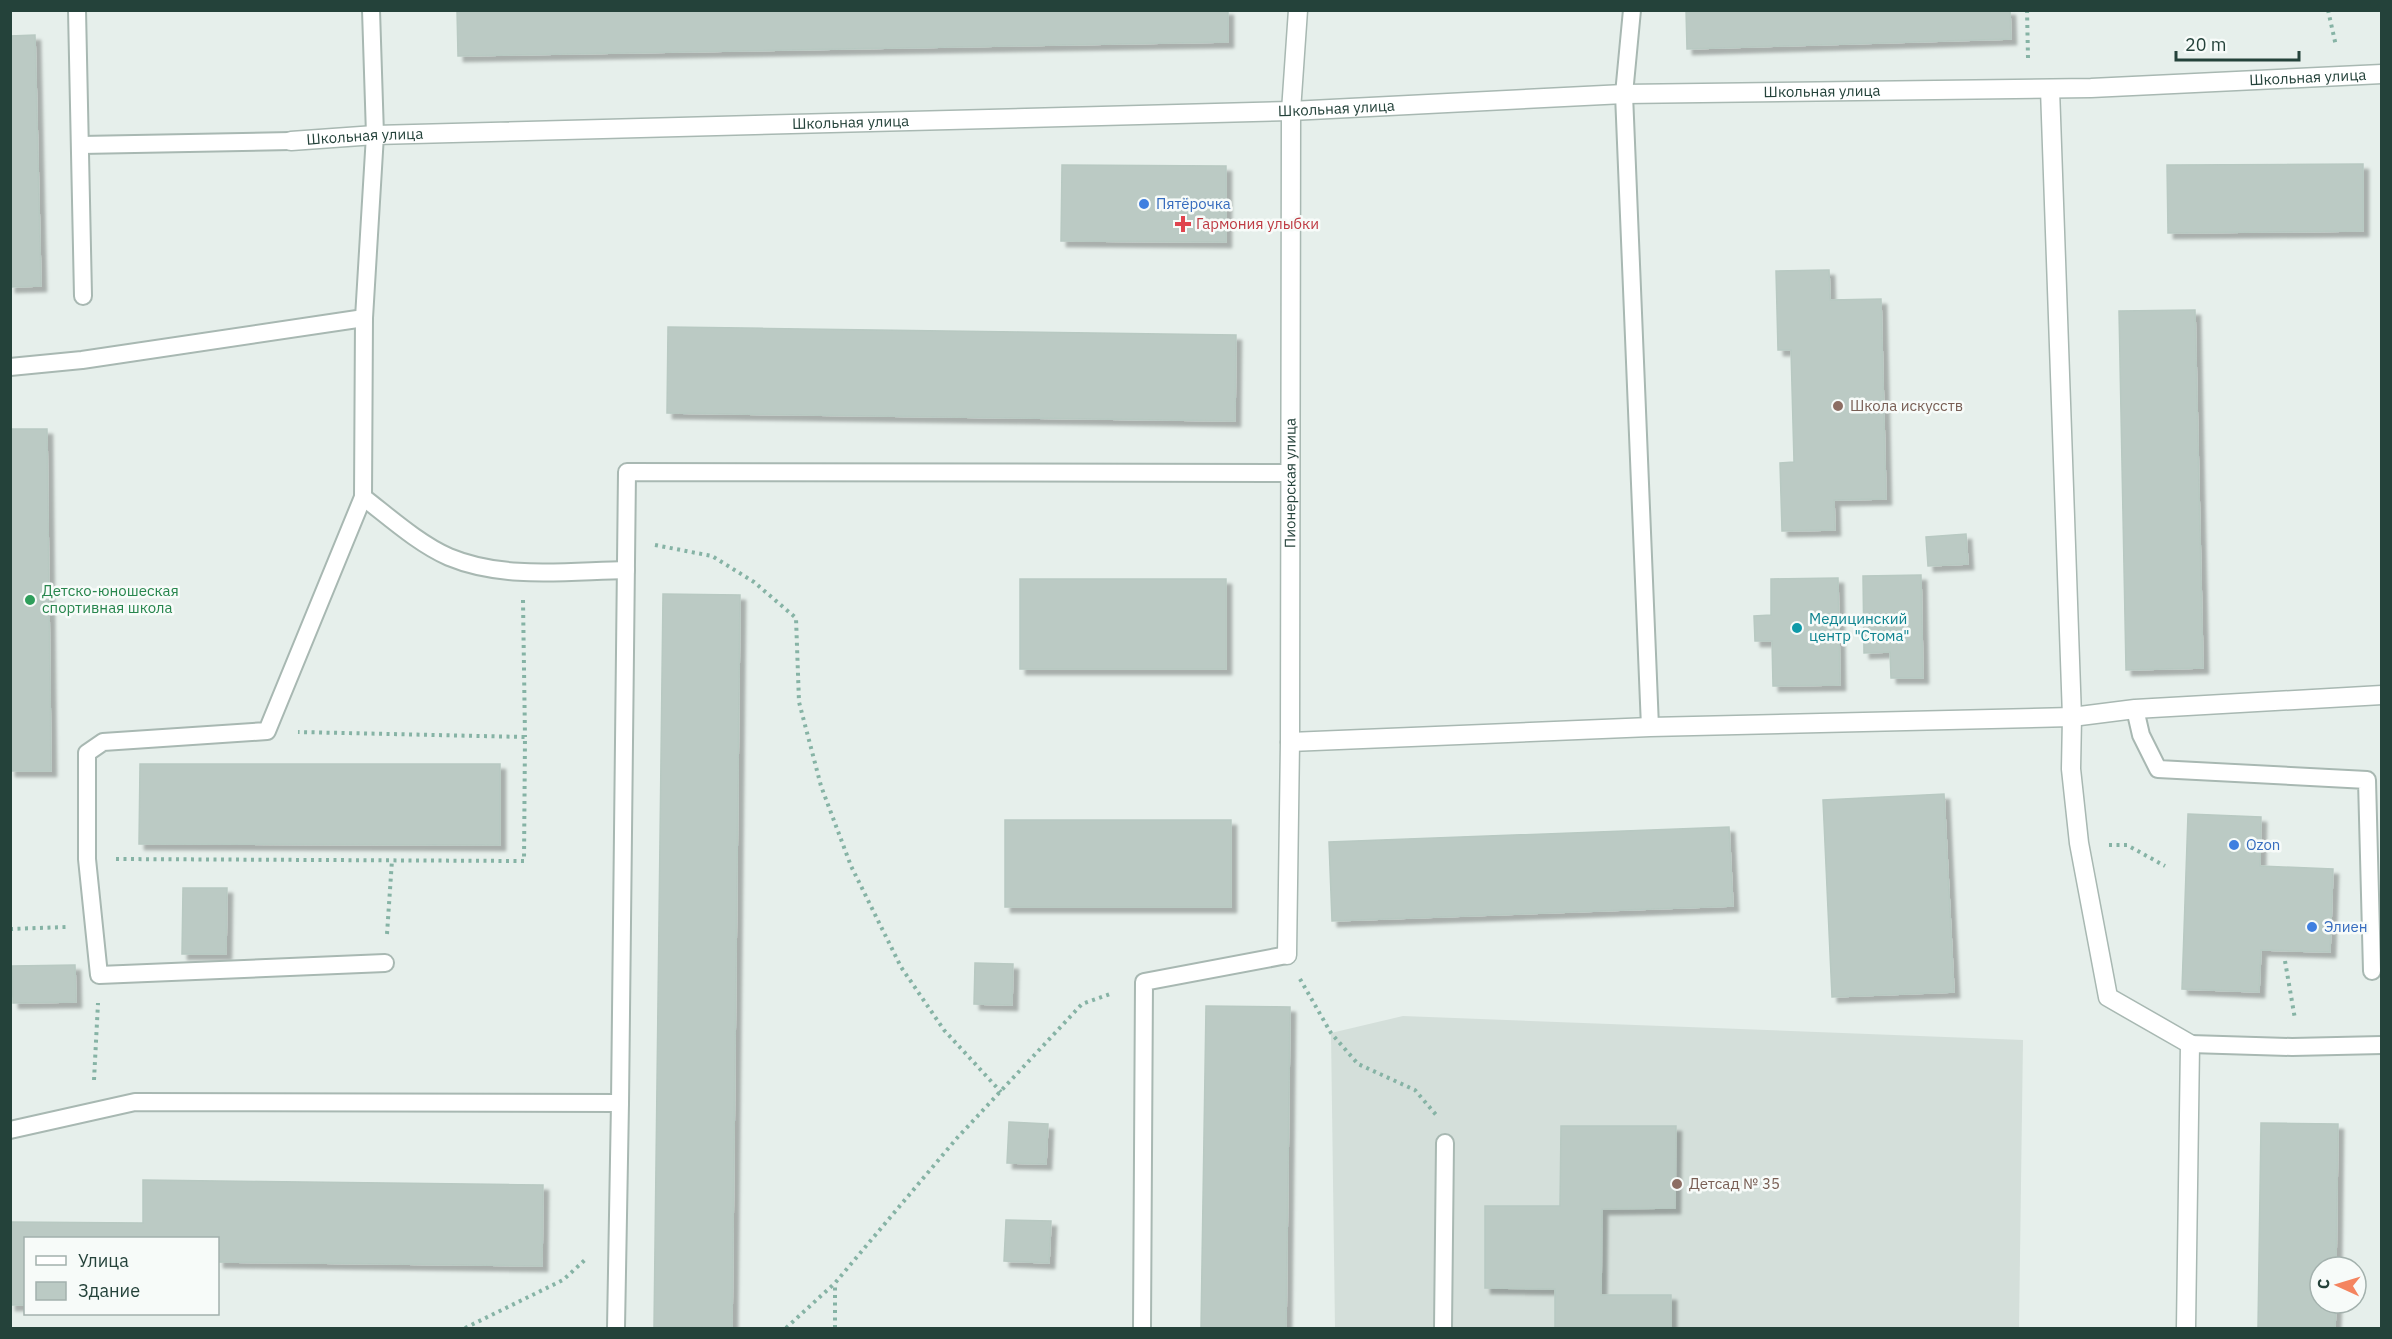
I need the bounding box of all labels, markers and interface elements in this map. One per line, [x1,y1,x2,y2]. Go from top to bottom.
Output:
scale bar [2176,24,2299,62]
text: 20 m [2185,33,2227,56]
street label: Школьная улица [2249,65,2367,89]
street label: Школьная улица [1763,81,1881,101]
street label: Школьная улица [1278,96,1395,120]
street label: Школьная улица [792,111,909,133]
street label: Школьная улица [306,124,424,149]
place label: Пятёрочка [1156,194,1231,213]
marker: Пятёрочка [1137,197,1151,211]
place label: Гармония улыбки [1196,214,1319,233]
marker: Гармония улыбки [1174,215,1192,233]
place label: Школа искусств [1850,396,1963,415]
marker: Школа искусств [1831,399,1845,413]
street label: Пионерская улица [1280,418,1300,548]
place label: Детско-юношеская спортивная школа [42,581,179,617]
marker: Детско-юношеская спортивная школа [23,593,37,607]
place label: Медицинский центр "Стома" [1809,609,1910,645]
marker: Медицинский центр "Стома" [1790,621,1804,635]
place label: Ozon [2246,835,2280,854]
marker: Ozon [2227,838,2241,852]
place label: Элиен [2324,917,2368,936]
marker: Элиен [2305,920,2319,934]
place label: Детсад № 35 [1689,1174,1780,1193]
marker: Детсад № 35 [1670,1177,1684,1191]
legend [24,1237,219,1315]
text: Улица [78,1249,129,1272]
north arrow [2308,1255,2368,1315]
text: С [2313,1278,2333,1290]
text: Здание [78,1279,140,1302]

